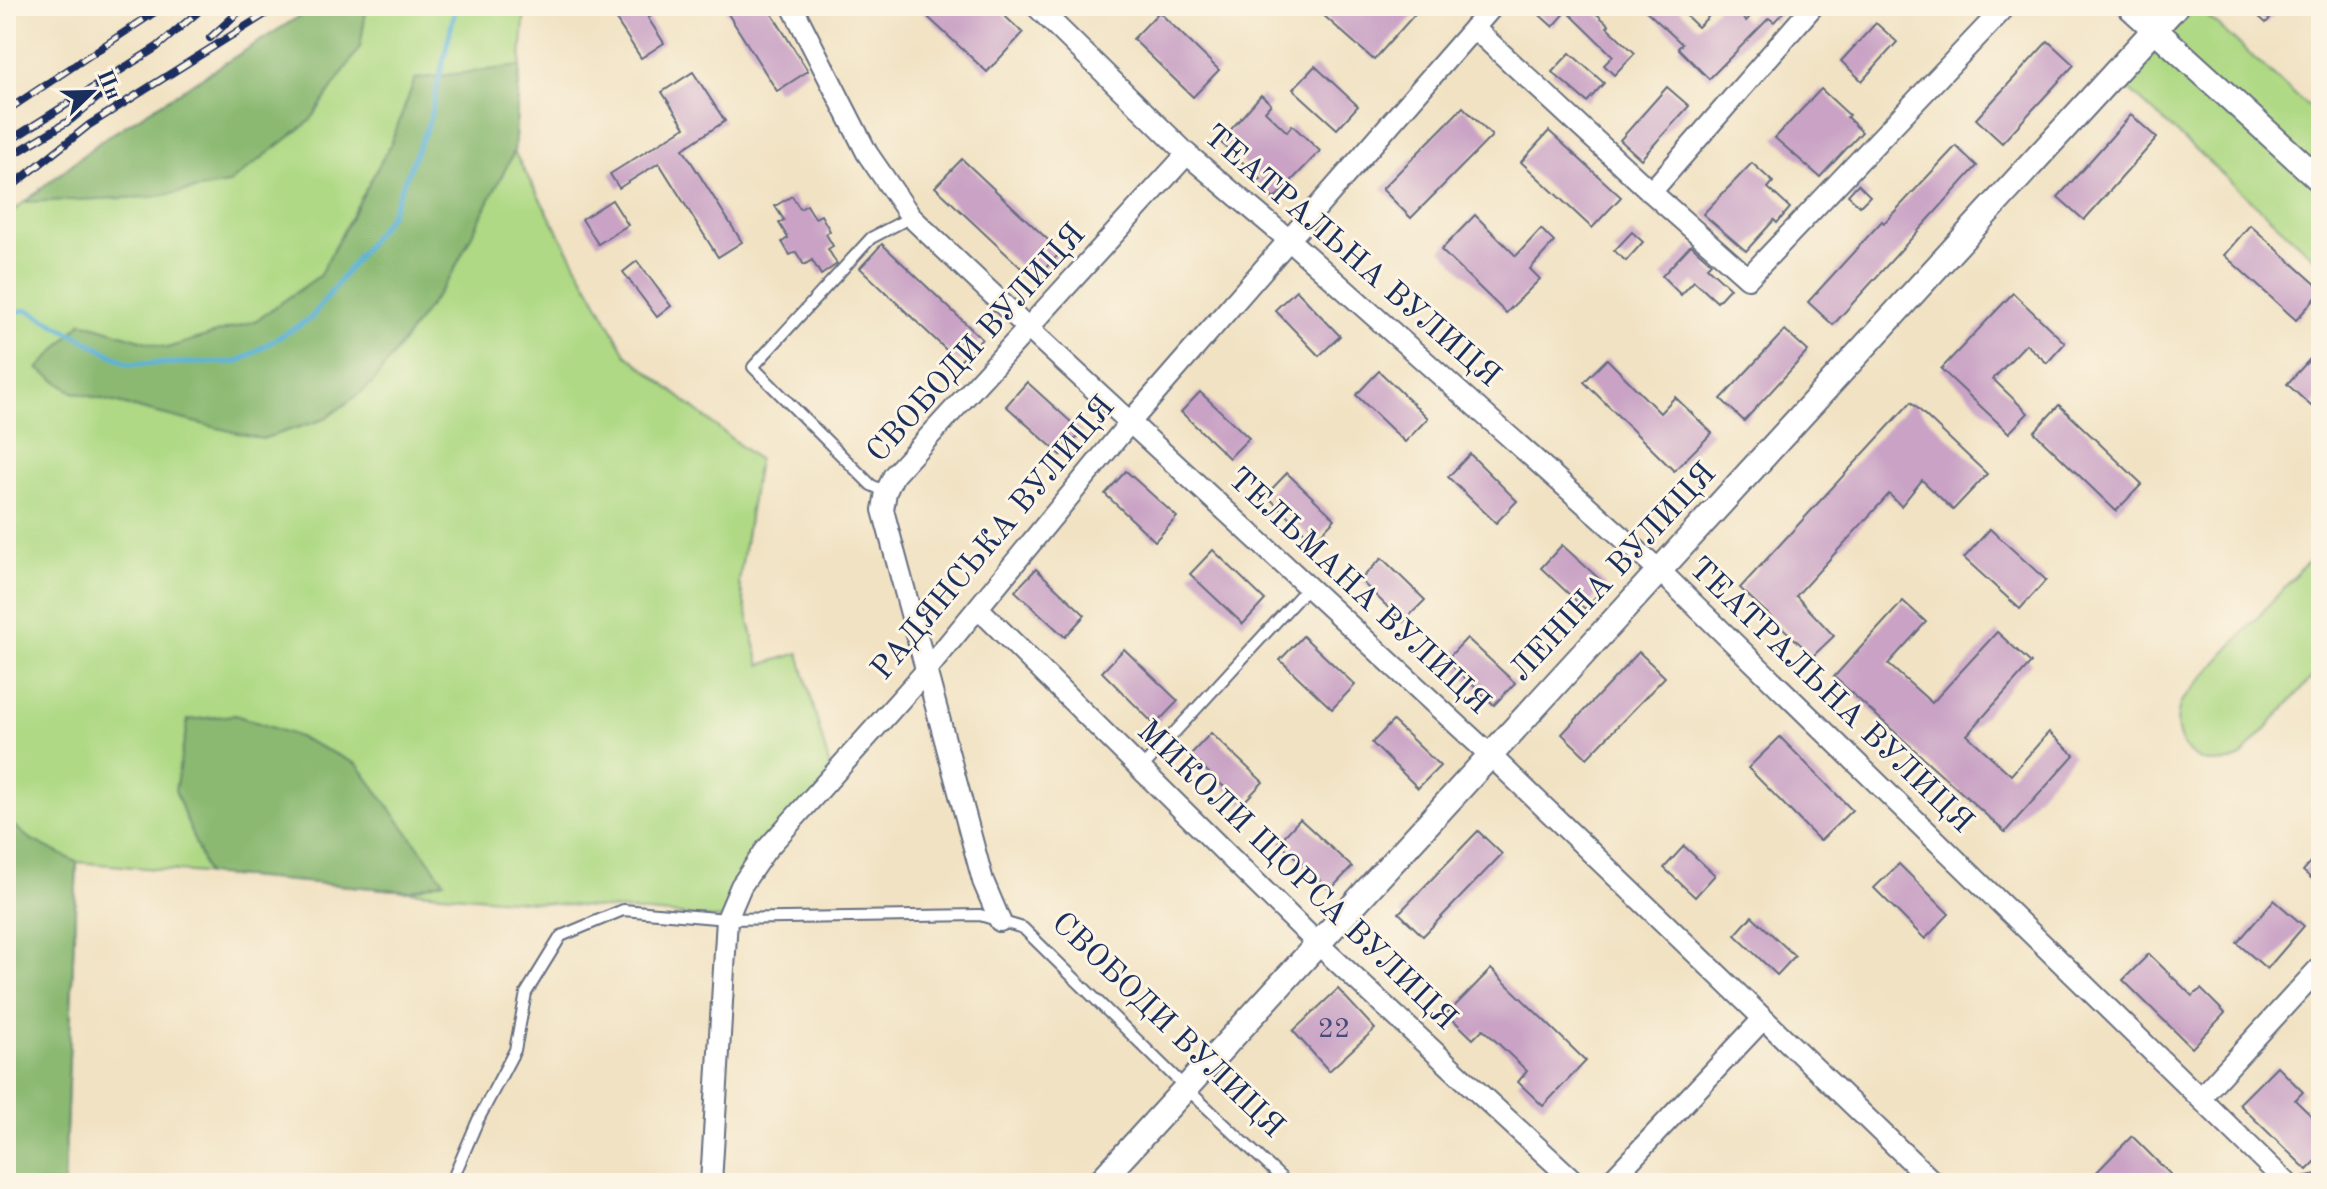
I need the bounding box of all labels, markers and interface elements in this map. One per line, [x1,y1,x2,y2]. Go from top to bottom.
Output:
north arrow [52,52,132,132]
text: Пн [93,67,125,103]
street label: ТЕАТРАЛЬНА ВУЛИЦЯ [1197,120,1505,394]
street label: СВОБОДИ ВУЛИЦЯ [862,219,1092,469]
street label: РАДЯНСЬКА ВУЛИЦЯ [866,391,1122,687]
street label: ЛЕНІНА ВУЛИЦЯ [1505,458,1723,688]
street label: ТЕЛЬМАНА ВУЛИЦЯ [1221,463,1495,721]
street label: ТЕАТРАЛЬНА ВУЛИЦЯ [1682,552,1978,840]
street label: МИКОЛИ ЩОРСА ВУЛИЦЯ [1130,715,1462,1037]
street label: СВОБОДИ ВУЛИЦЯ [1045,907,1289,1145]
house number: 22 [1318,1016,1350,1044]

